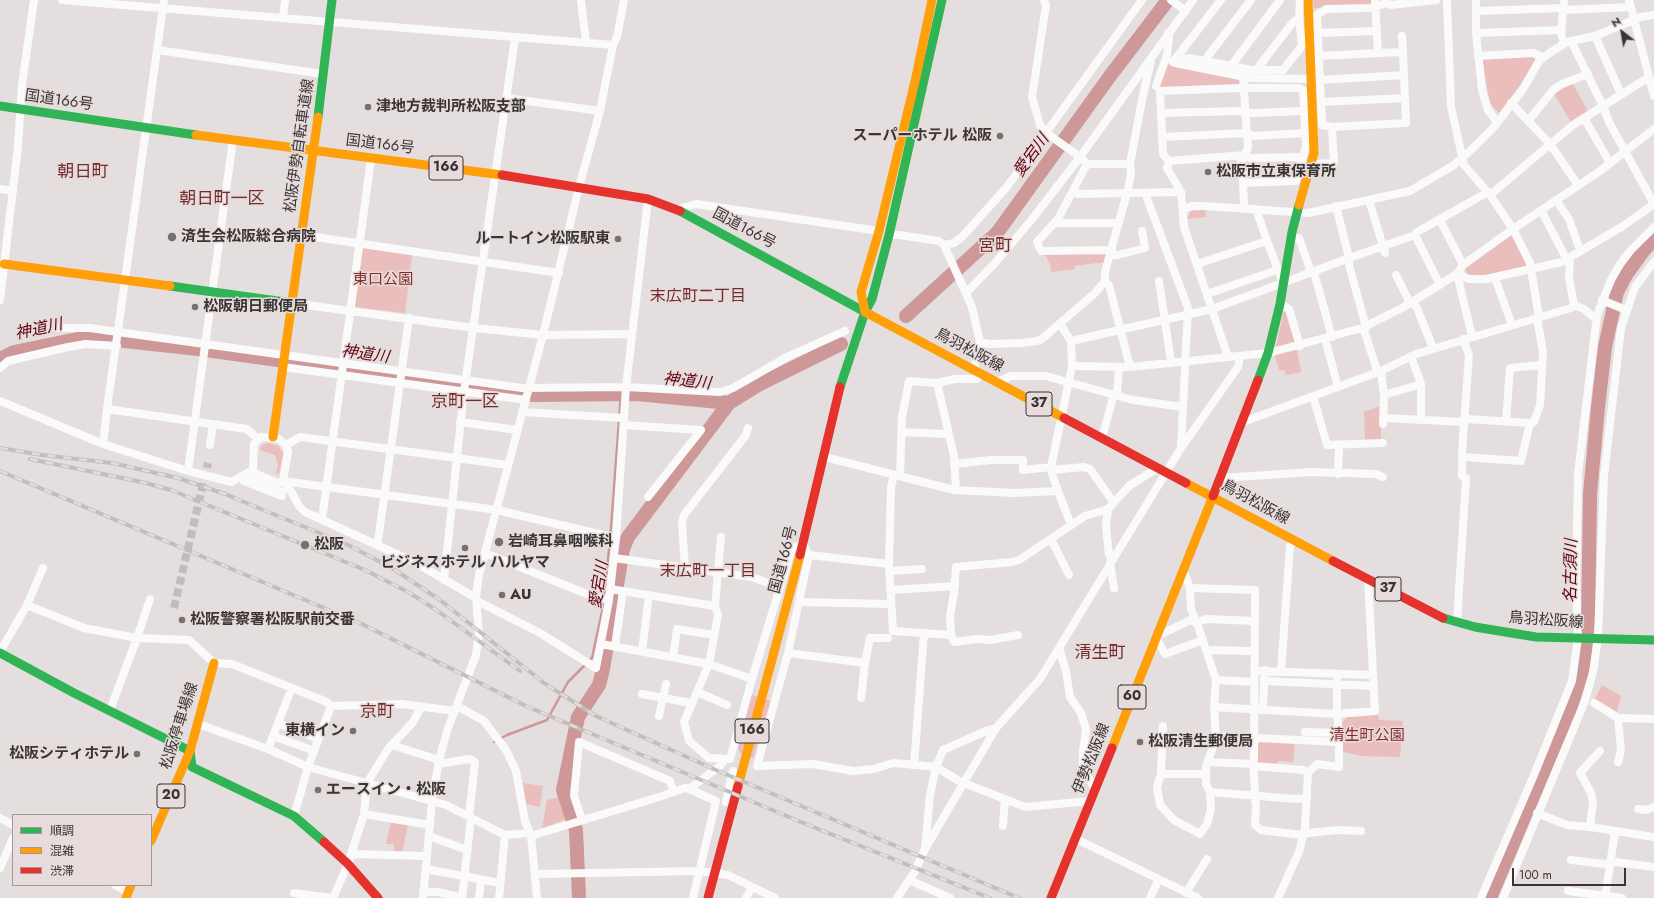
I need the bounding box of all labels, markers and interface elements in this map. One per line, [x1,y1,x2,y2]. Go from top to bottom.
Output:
north arrow [1602,12,1642,52]
text: N [1608,13,1624,31]
street label: 松阪伊勢自転車道線 [282,78,318,214]
street label: 国道166号 [24,87,94,115]
place label: 津地方裁判所松阪支部 [376,98,526,116]
marker: 津地方裁判所松阪支部 [363,102,373,112]
place label: スーパーホテル 松阪 [853,127,992,145]
marker: スーパーホテル 松阪 [995,131,1005,141]
water label: 愛宕川 [1010,131,1054,181]
street label: 国道166号 [345,132,415,158]
road number: 166 [429,156,463,180]
district label: 朝日町 [58,163,108,183]
place label: 松阪市立東保育所 [1216,163,1336,181]
marker: 松阪市立東保育所 [1203,167,1213,177]
district label: 朝日町一区 [180,190,264,210]
street label: 国道166号 [709,205,779,253]
place label: 済生会松阪総合病院 [181,228,316,246]
place label: ルートイン松阪駅東 [475,230,610,248]
marker: 済生会松阪総合病院 [166,231,178,243]
marker: ルートイン松阪駅東 [613,234,623,244]
district label: 宮町 [978,237,1012,257]
park label: 東口公園 [353,271,413,289]
district label: 末広町二丁目 [650,287,746,307]
place label: 松阪朝日郵便局 [203,298,308,316]
marker: 松阪朝日郵便局 [190,302,200,312]
water label: 神道川 [14,316,64,344]
street label: 鳥羽松阪線 [932,325,1006,377]
water label: 神道川 [340,342,390,368]
water label: 神道川 [662,370,712,394]
road number: 37 [1026,392,1052,416]
district label: 京町一区 [431,393,499,413]
street label: 鳥羽松阪線 [1218,477,1292,529]
street label: 国道166号 [766,524,802,596]
place label: 岩崎耳鼻咽喉科 [508,533,613,551]
place label: 松阪 [314,536,344,554]
marker: 岩崎耳鼻咽喉科 [493,536,505,548]
marker: 松阪 [299,539,311,551]
water label: 名古須川 [1562,539,1582,603]
marker: ビジネスホテル ハルヤマ [460,543,470,553]
place label: ビジネスホテル ハルヤマ [380,554,550,572]
water label: 愛宕川 [587,560,613,610]
district label: 末広町一丁目 [660,562,756,582]
road number: 37 [1375,577,1401,601]
place label: AU [510,586,532,604]
marker: AU [497,590,507,600]
street label: 鳥羽松阪線 [1508,609,1584,633]
place label: 松阪警察署松阪駅前交番 [190,611,355,629]
marker: 松阪警察署松阪駅前交番 [177,615,187,625]
district label: 清生町 [1075,644,1125,664]
street label: 松阪停車場線 [158,680,202,772]
road number: 60 [1118,685,1146,709]
district label: 京町 [360,703,394,723]
road number: 166 [735,719,769,743]
street label: 伊勢松阪線 [1070,721,1114,797]
place label: 東横イン [285,722,345,740]
marker: 東横イン [348,726,358,736]
park label: 清生町公園 [1330,727,1404,745]
place label: 松阪清生郵便局 [1148,733,1253,751]
marker: 松阪清生郵便局 [1135,737,1145,747]
place label: 松阪シティホテル [9,745,129,763]
marker: 松阪シティホテル [132,749,142,759]
place label: エースイン・松阪 [326,781,446,799]
road number: 20 [157,784,185,808]
marker: エースイン・松阪 [313,785,323,795]
legend [12,814,152,886]
text: 順調 [50,822,74,840]
text: 混雑 [50,842,74,860]
scale bar [1514,860,1628,886]
text: 渋滞 [50,862,74,880]
text: 100 m [1519,866,1552,884]

